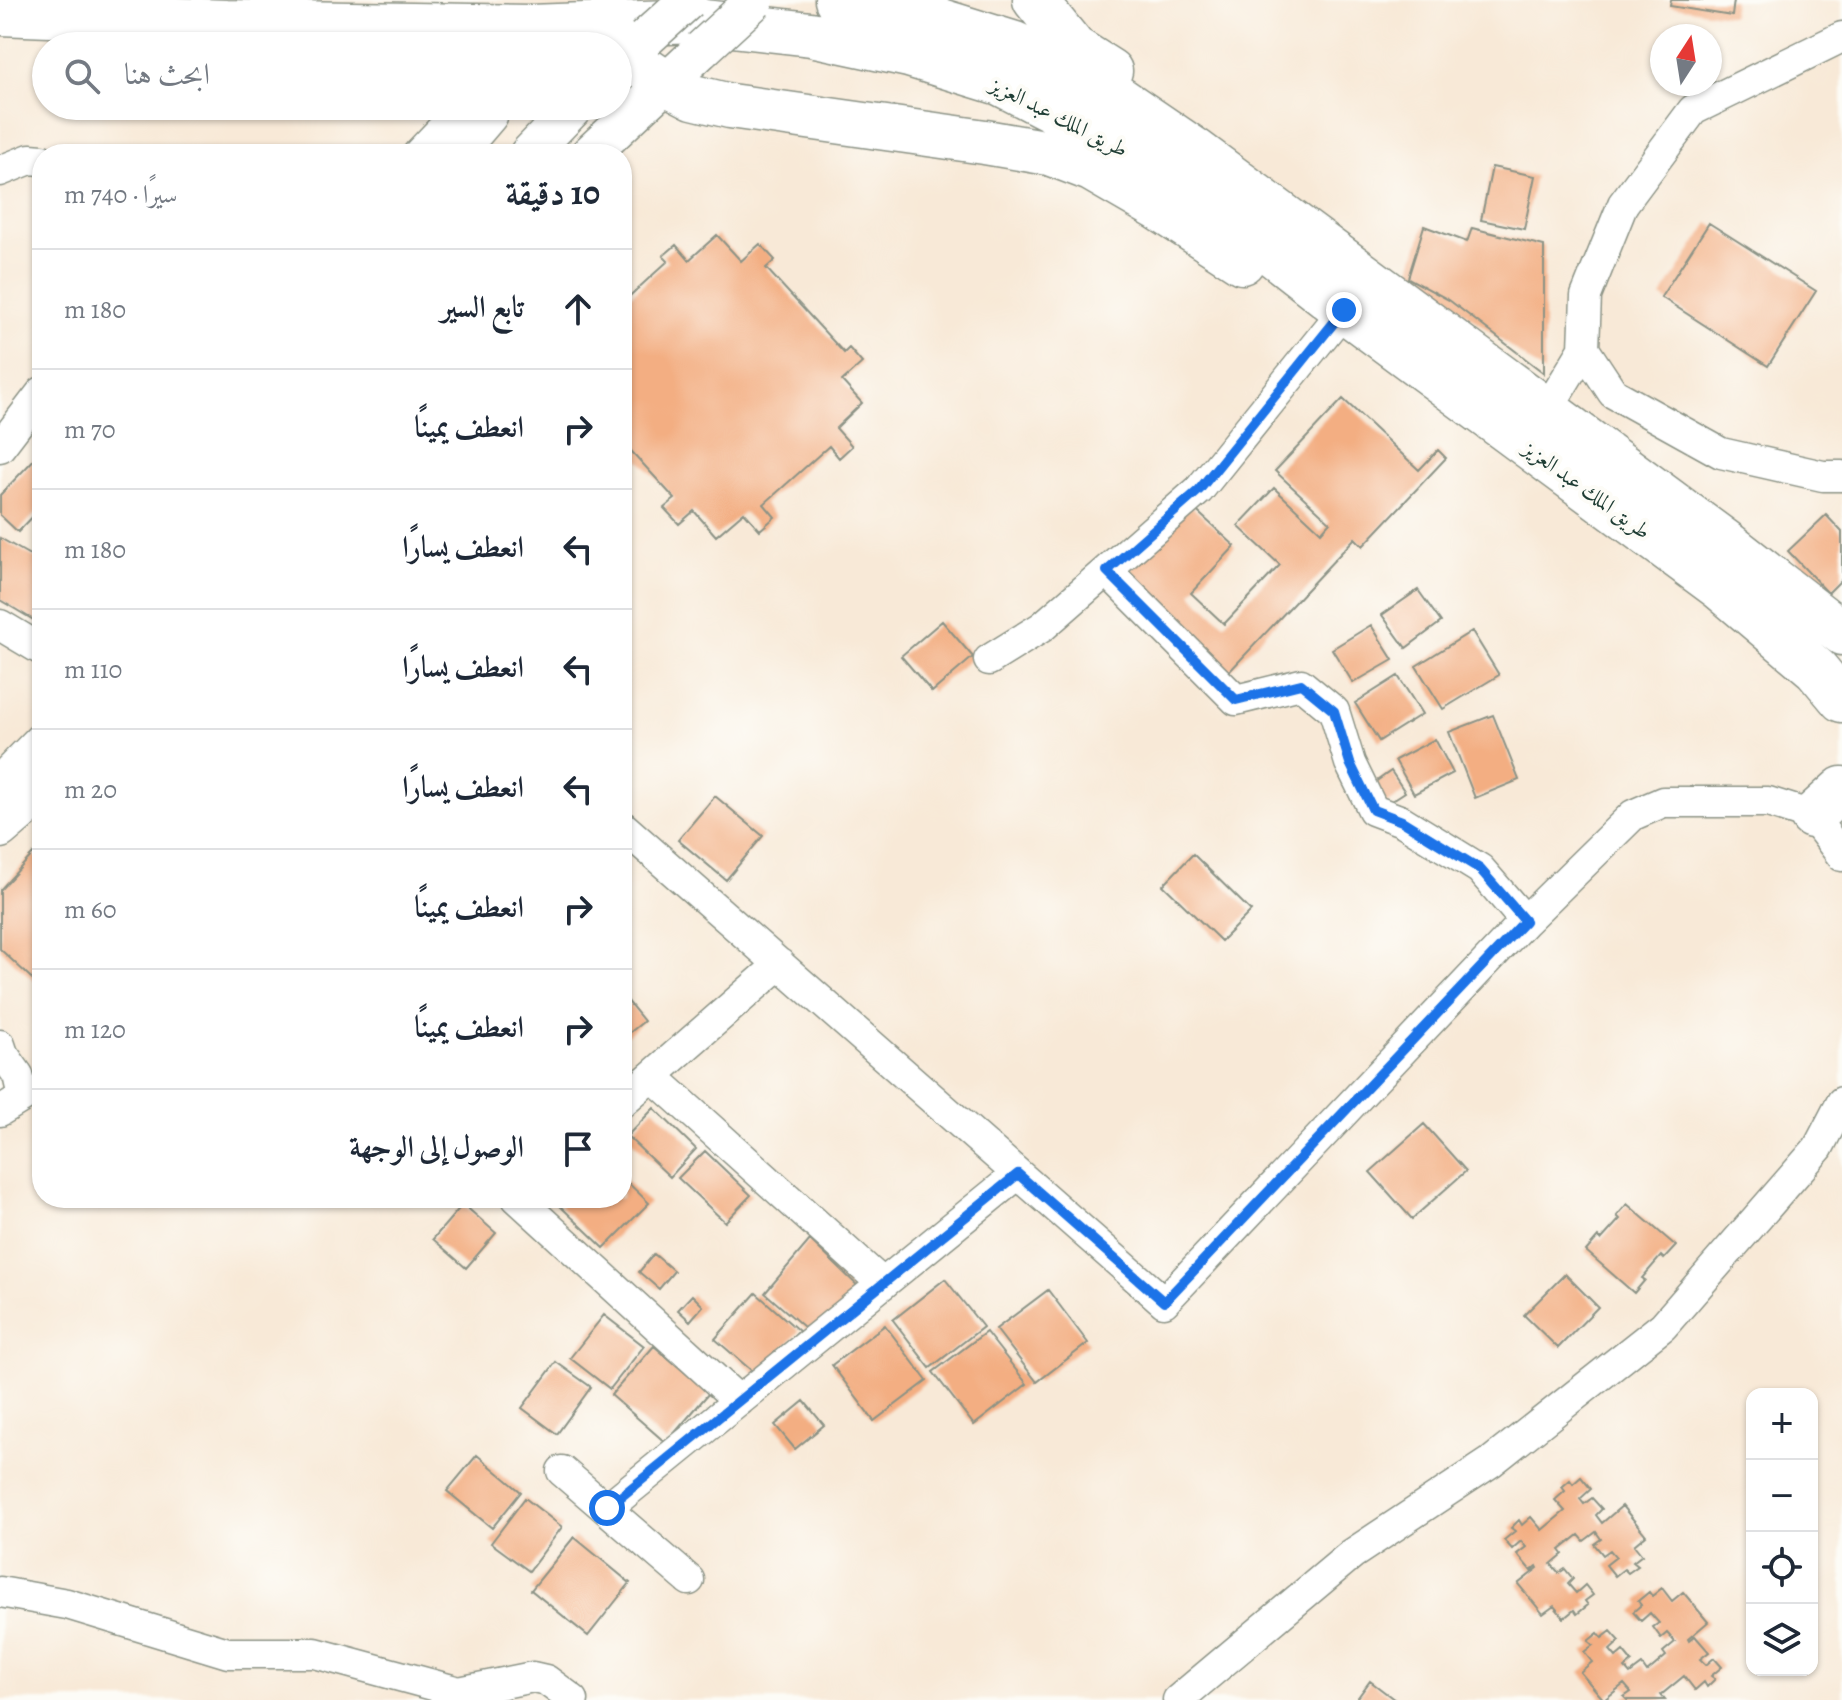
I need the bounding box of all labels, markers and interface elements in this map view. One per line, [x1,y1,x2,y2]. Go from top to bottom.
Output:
north arrow [1650,24,1722,96]
search box [32,32,632,120]
icon: search [60,54,104,98]
text: ابحث هنا [124,54,210,94]
street label: طريق الملك عبد العزيز [983,68,1133,165]
text: 10 دقيقة [505,169,600,216]
text: سيرًا · 740 m [64,177,178,212]
text: تابع السير [440,287,524,327]
icon: ahead [556,287,600,331]
text: 180 m [64,292,126,327]
route end [1326,292,1362,328]
text: انعطف يمينًا [414,407,524,447]
icon: right [556,407,600,451]
text: 70 m [64,412,116,447]
street label: طريق الملك عبد العزيز [1516,432,1657,546]
text: انعطف يسارًا [402,527,524,567]
icon: left [556,527,600,571]
text: 180 m [64,532,126,567]
text: انعطف يسارًا [402,647,524,687]
icon: left [556,647,600,691]
text: 110 m [64,652,122,687]
text: انعطف يسارًا [402,767,524,807]
icon: left [556,767,600,811]
text: 20 m [64,772,117,807]
text: انعطف يمينًا [414,887,524,927]
icon: right [556,887,600,931]
text: 60 m [64,892,117,927]
text: انعطف يمينًا [414,1007,524,1047]
icon: right [556,1007,600,1051]
text: 120 m [64,1012,126,1047]
text: الوصول إلى الوجهة [349,1127,524,1167]
icon: arrive [556,1127,600,1171]
map controls [1746,1388,1818,1676]
button: + [1746,1388,1818,1460]
button: − [1746,1460,1818,1532]
route start [589,1490,625,1526]
button: locate [1746,1532,1818,1604]
button: layers [1746,1604,1818,1676]

